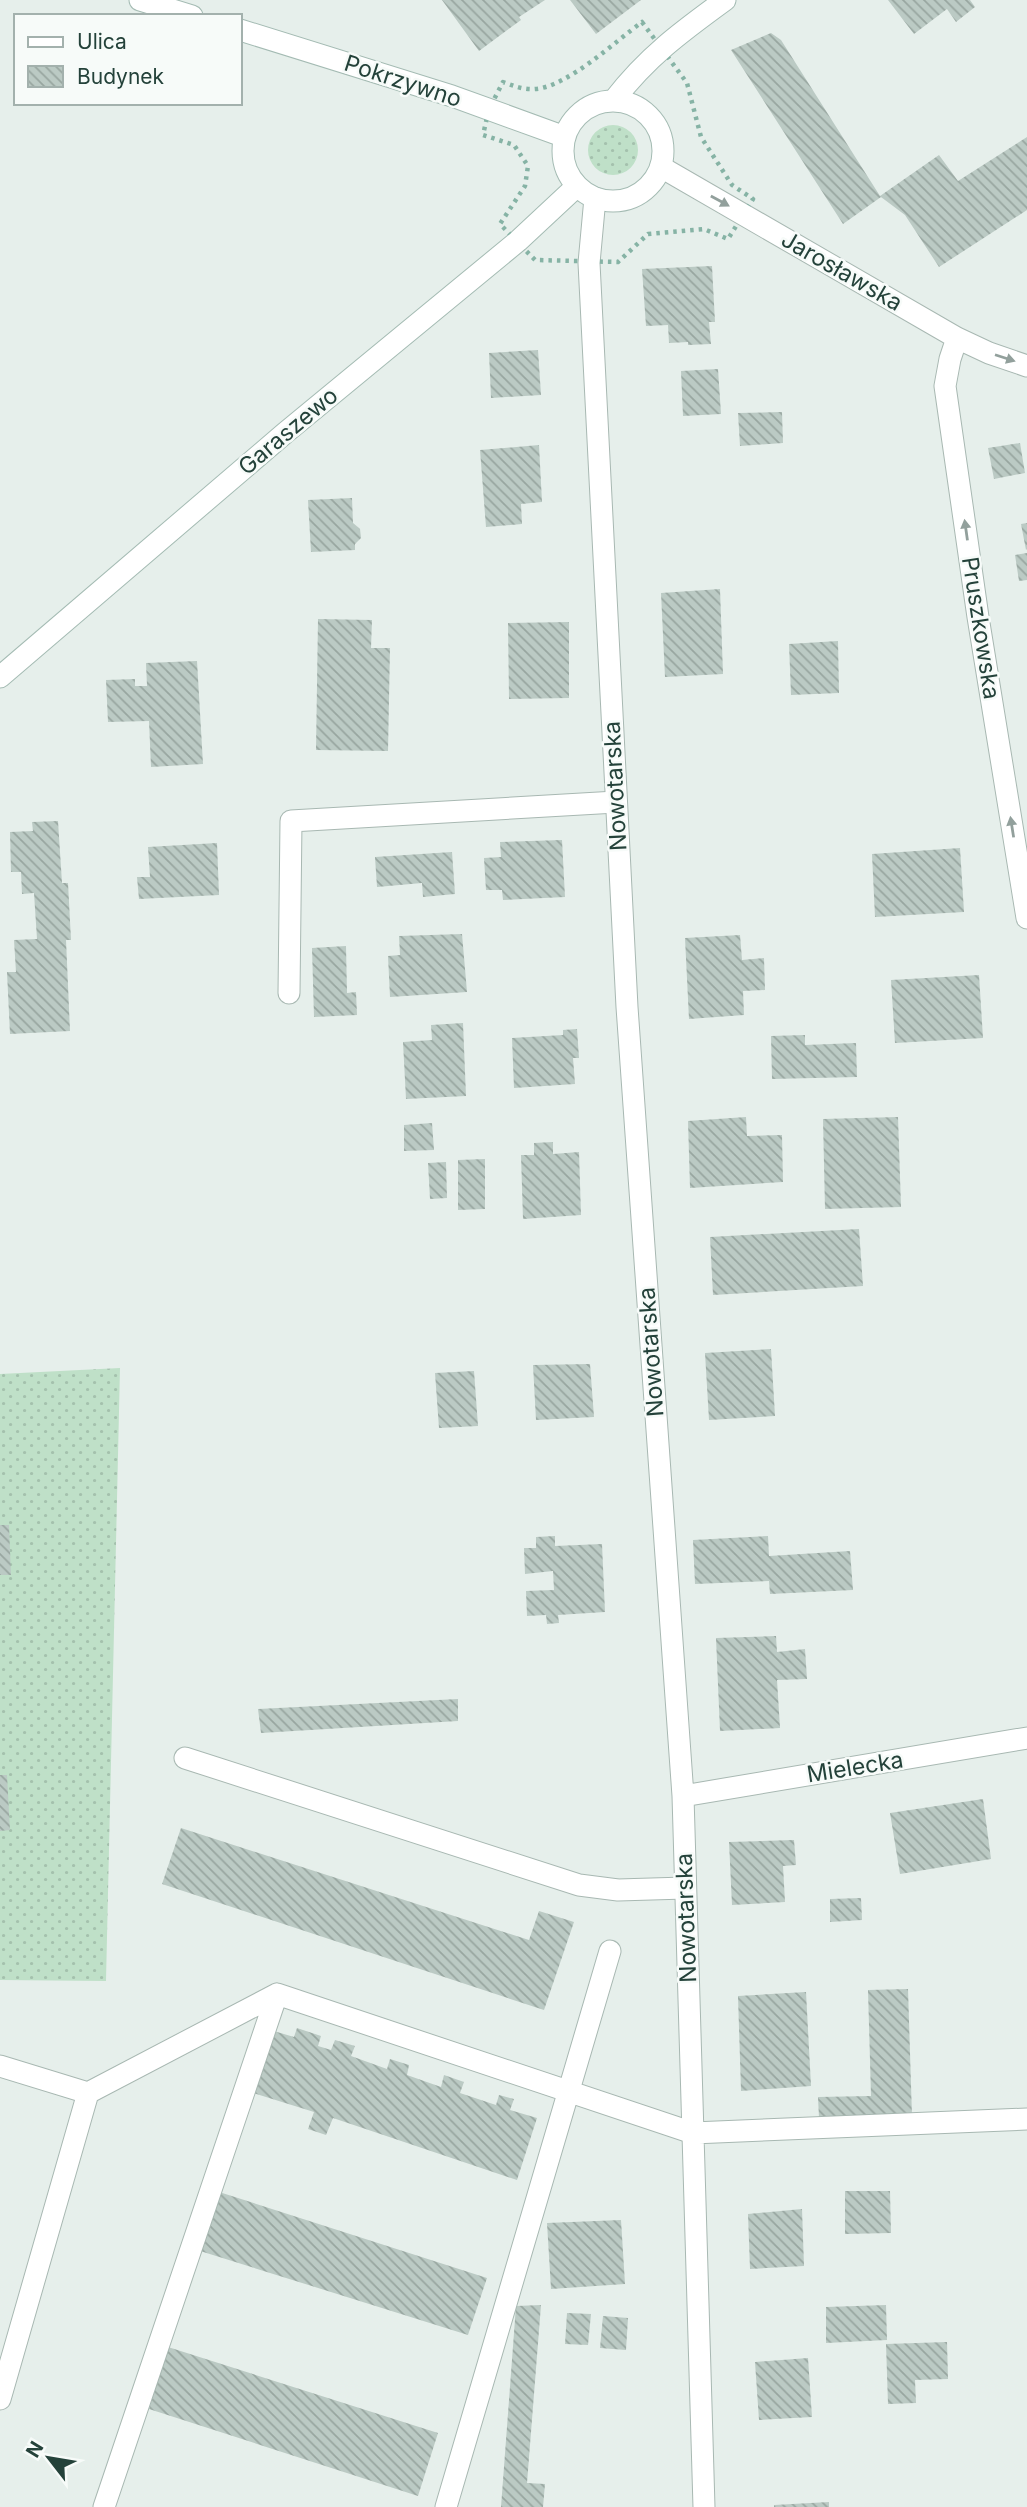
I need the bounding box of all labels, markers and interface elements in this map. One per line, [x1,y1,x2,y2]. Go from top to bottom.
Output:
legend [14,14,242,105]
text: Ulica [77,29,127,54]
street label: Pokrzywno [341,49,465,113]
text: Budynek [77,64,165,89]
one-way arrow [710,195,730,207]
street label: Jarosławska [776,225,908,317]
one-way arrow [994,353,1015,364]
street label: Garaszewo [233,381,343,481]
one-way arrow [960,518,971,540]
street label: Pruszkowska [956,555,1006,701]
street label: Nowotarska [598,720,632,852]
one-way arrow [1006,816,1017,838]
street label: Nowotarska [633,1286,669,1418]
street label: Mielecka [805,1746,905,1788]
street label: Nowotarska [670,1853,702,1983]
north arrow [14,2423,84,2493]
text: N [21,2437,48,2462]

